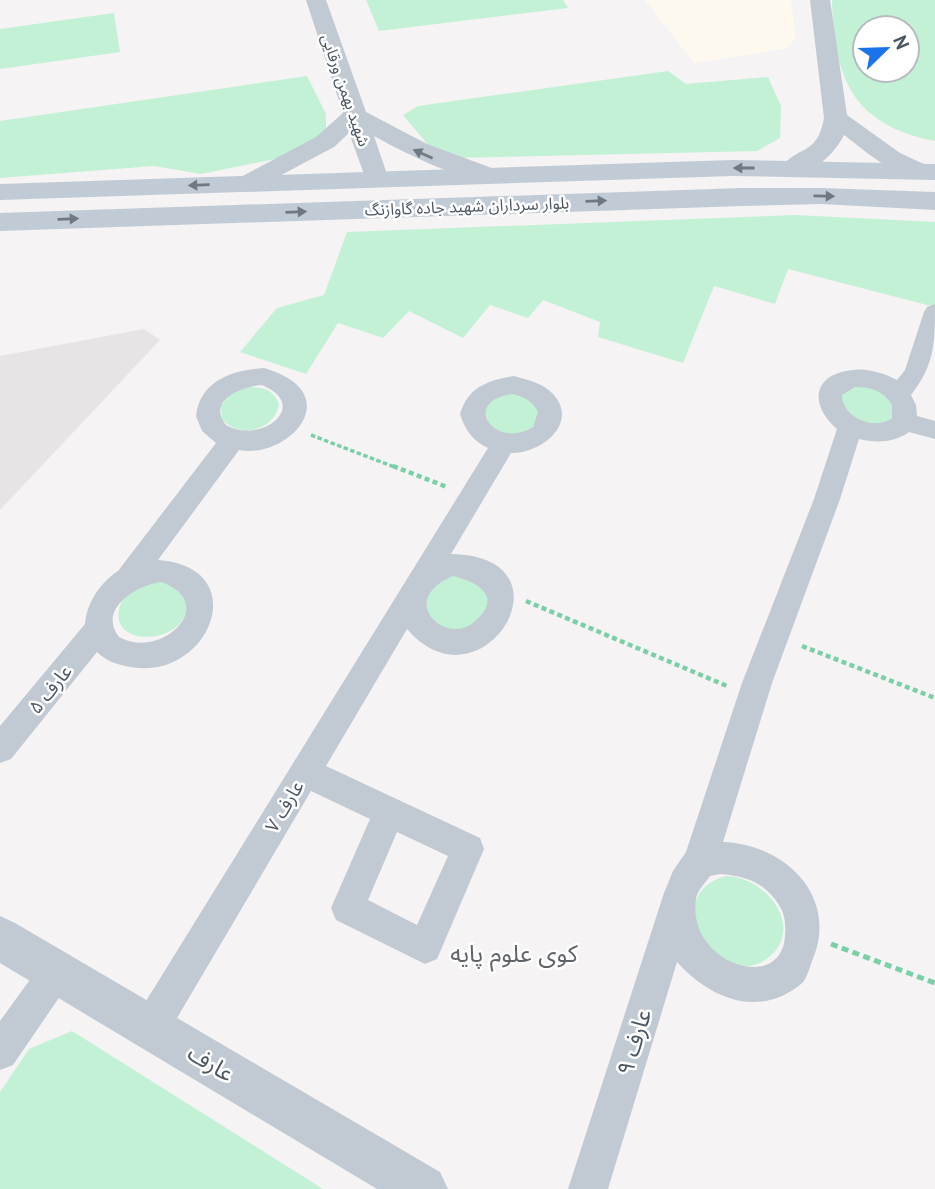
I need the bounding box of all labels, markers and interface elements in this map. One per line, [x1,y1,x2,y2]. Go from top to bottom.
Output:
north arrow [851,14,921,84]
street label: شهید بهمن ورقایی [317,31,375,149]
text: N [888,32,915,53]
one-way arrow [413,148,434,159]
one-way arrow [733,162,755,174]
one-way arrow [187,180,209,191]
one-way arrow [813,191,835,202]
street label: بلوار سرداران شهید جاده گاوازنگ [365,192,569,220]
one-way arrow [586,196,608,207]
one-way arrow [285,206,307,217]
one-way arrow [57,214,79,225]
street label: عارف ۵ [23,660,77,718]
street label: عارف ۷ [259,776,309,836]
district label: کوی علوم پایه [450,938,579,972]
street label: عارف ۹ [610,1005,657,1079]
street label: عارف [183,1038,240,1088]

